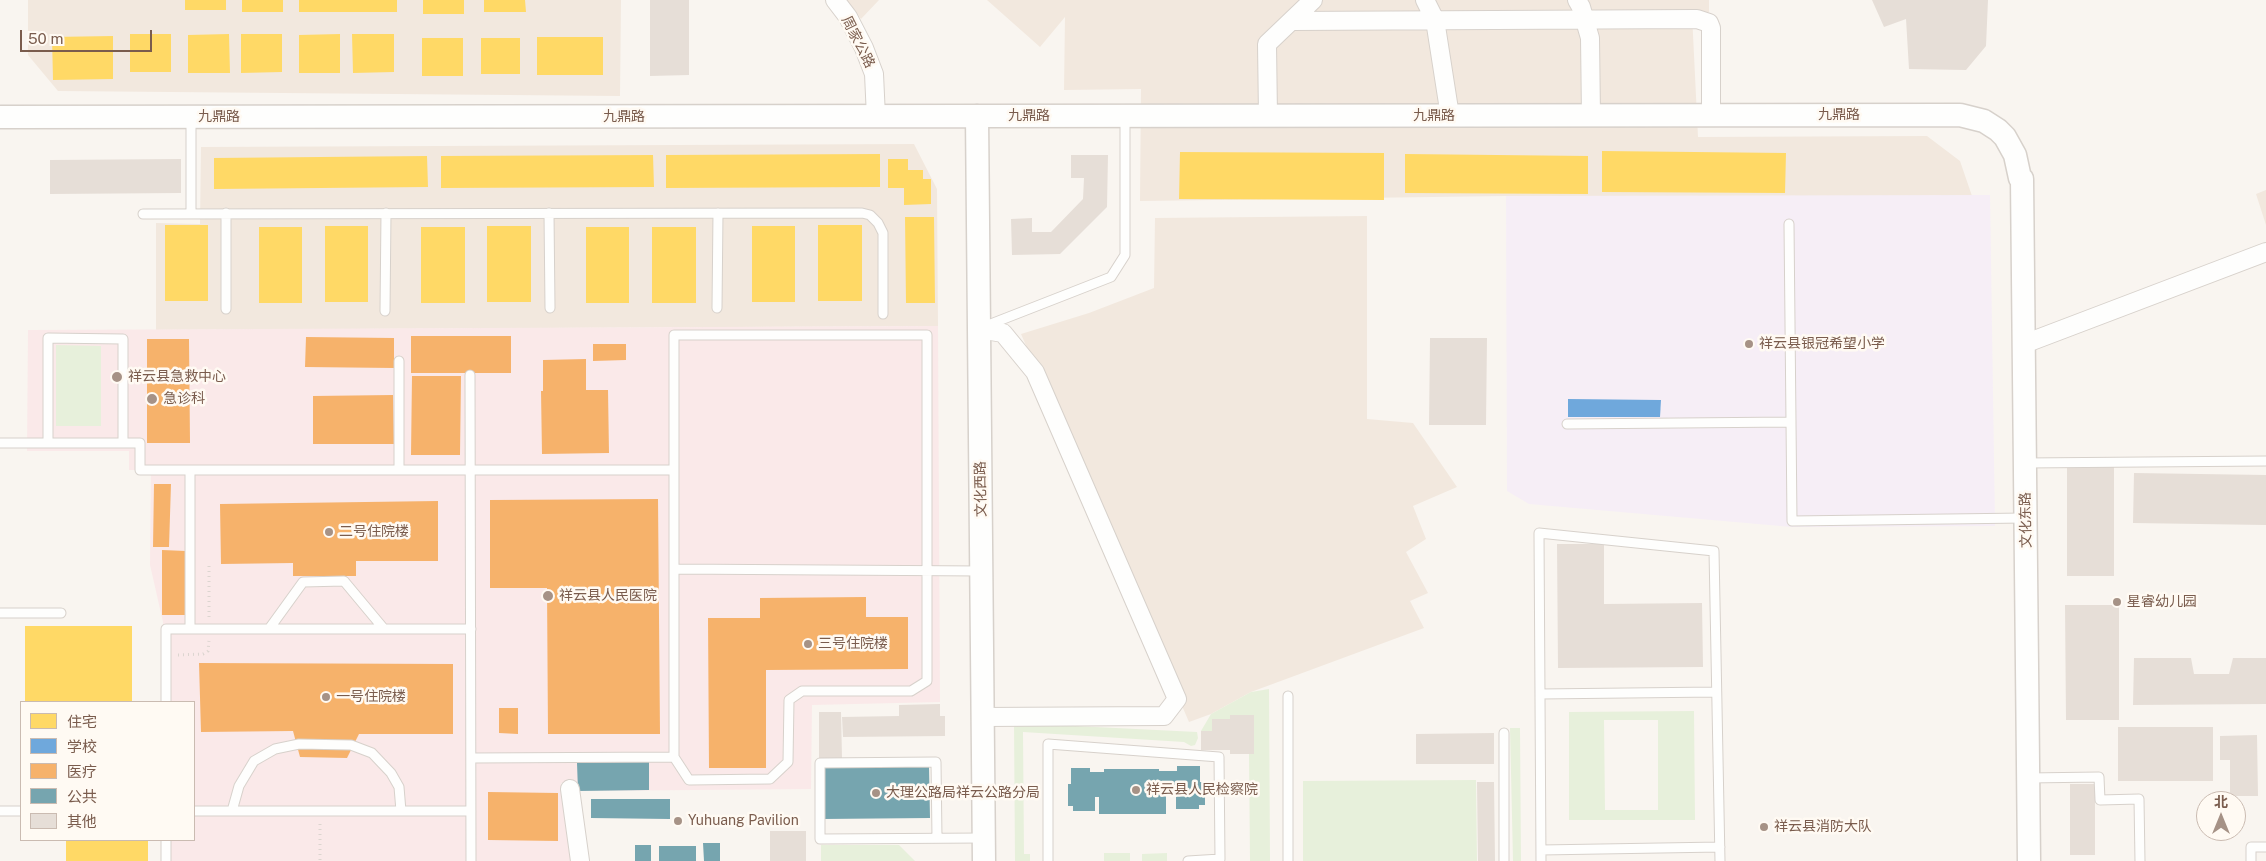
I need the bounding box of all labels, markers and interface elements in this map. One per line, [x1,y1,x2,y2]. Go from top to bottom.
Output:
street label: 周家公路 [838,13,878,71]
scale bar [22,20,155,52]
text: 50 m [28,30,63,47]
street label: 九鼎路 [1818,107,1860,123]
street label: 九鼎路 [1008,108,1050,124]
street label: 九鼎路 [1413,108,1455,124]
street label: 九鼎路 [198,109,240,125]
street label: 九鼎路 [603,109,645,125]
place label: 祥云县银冠希望小学 [1759,336,1885,352]
marker: 祥云县银冠希望小学 [1743,338,1755,350]
place label: 祥云县急救中心 [128,369,226,385]
marker: 祥云县急救中心 [110,370,124,384]
place label: 急诊科 [163,391,205,407]
marker: 急诊科 [145,392,159,406]
street label: 文化西路 [972,461,990,517]
street label: 文化东路 [2017,492,2035,548]
place label: 二号住院楼 [339,524,409,540]
marker: 二号住院楼 [323,526,335,538]
place label: 祥云县人民医院 [559,588,657,604]
marker: 祥云县人民医院 [541,589,555,603]
place label: 星睿幼儿园 [2127,594,2197,610]
marker: 星睿幼儿园 [2111,596,2123,608]
place label: 三号住院楼 [818,636,888,652]
marker: 三号住院楼 [802,638,814,650]
place label: 一号住院楼 [336,689,406,705]
marker: 一号住院楼 [320,691,332,703]
legend [20,701,195,841]
text: 住宅 [67,713,97,730]
text: 学校 [67,738,97,755]
text: 医疗 [67,763,97,780]
place label: 祥云县人民检察院 [1146,782,1258,798]
marker: 祥云县人民检察院 [1130,784,1142,796]
place label: 大理公路局祥云公路分局 [886,785,1040,801]
marker: 大理公路局祥云公路分局 [870,787,882,799]
text: 公共 [67,788,97,805]
north arrow [2196,791,2246,841]
text: 北 [2214,794,2228,810]
text: 其他 [67,813,97,830]
place label: Yuhuang Pavilion [688,813,799,829]
marker: Yuhuang Pavilion [672,815,684,827]
place label: 祥云县消防大队 [1774,819,1872,835]
marker: 祥云县消防大队 [1758,821,1770,833]

